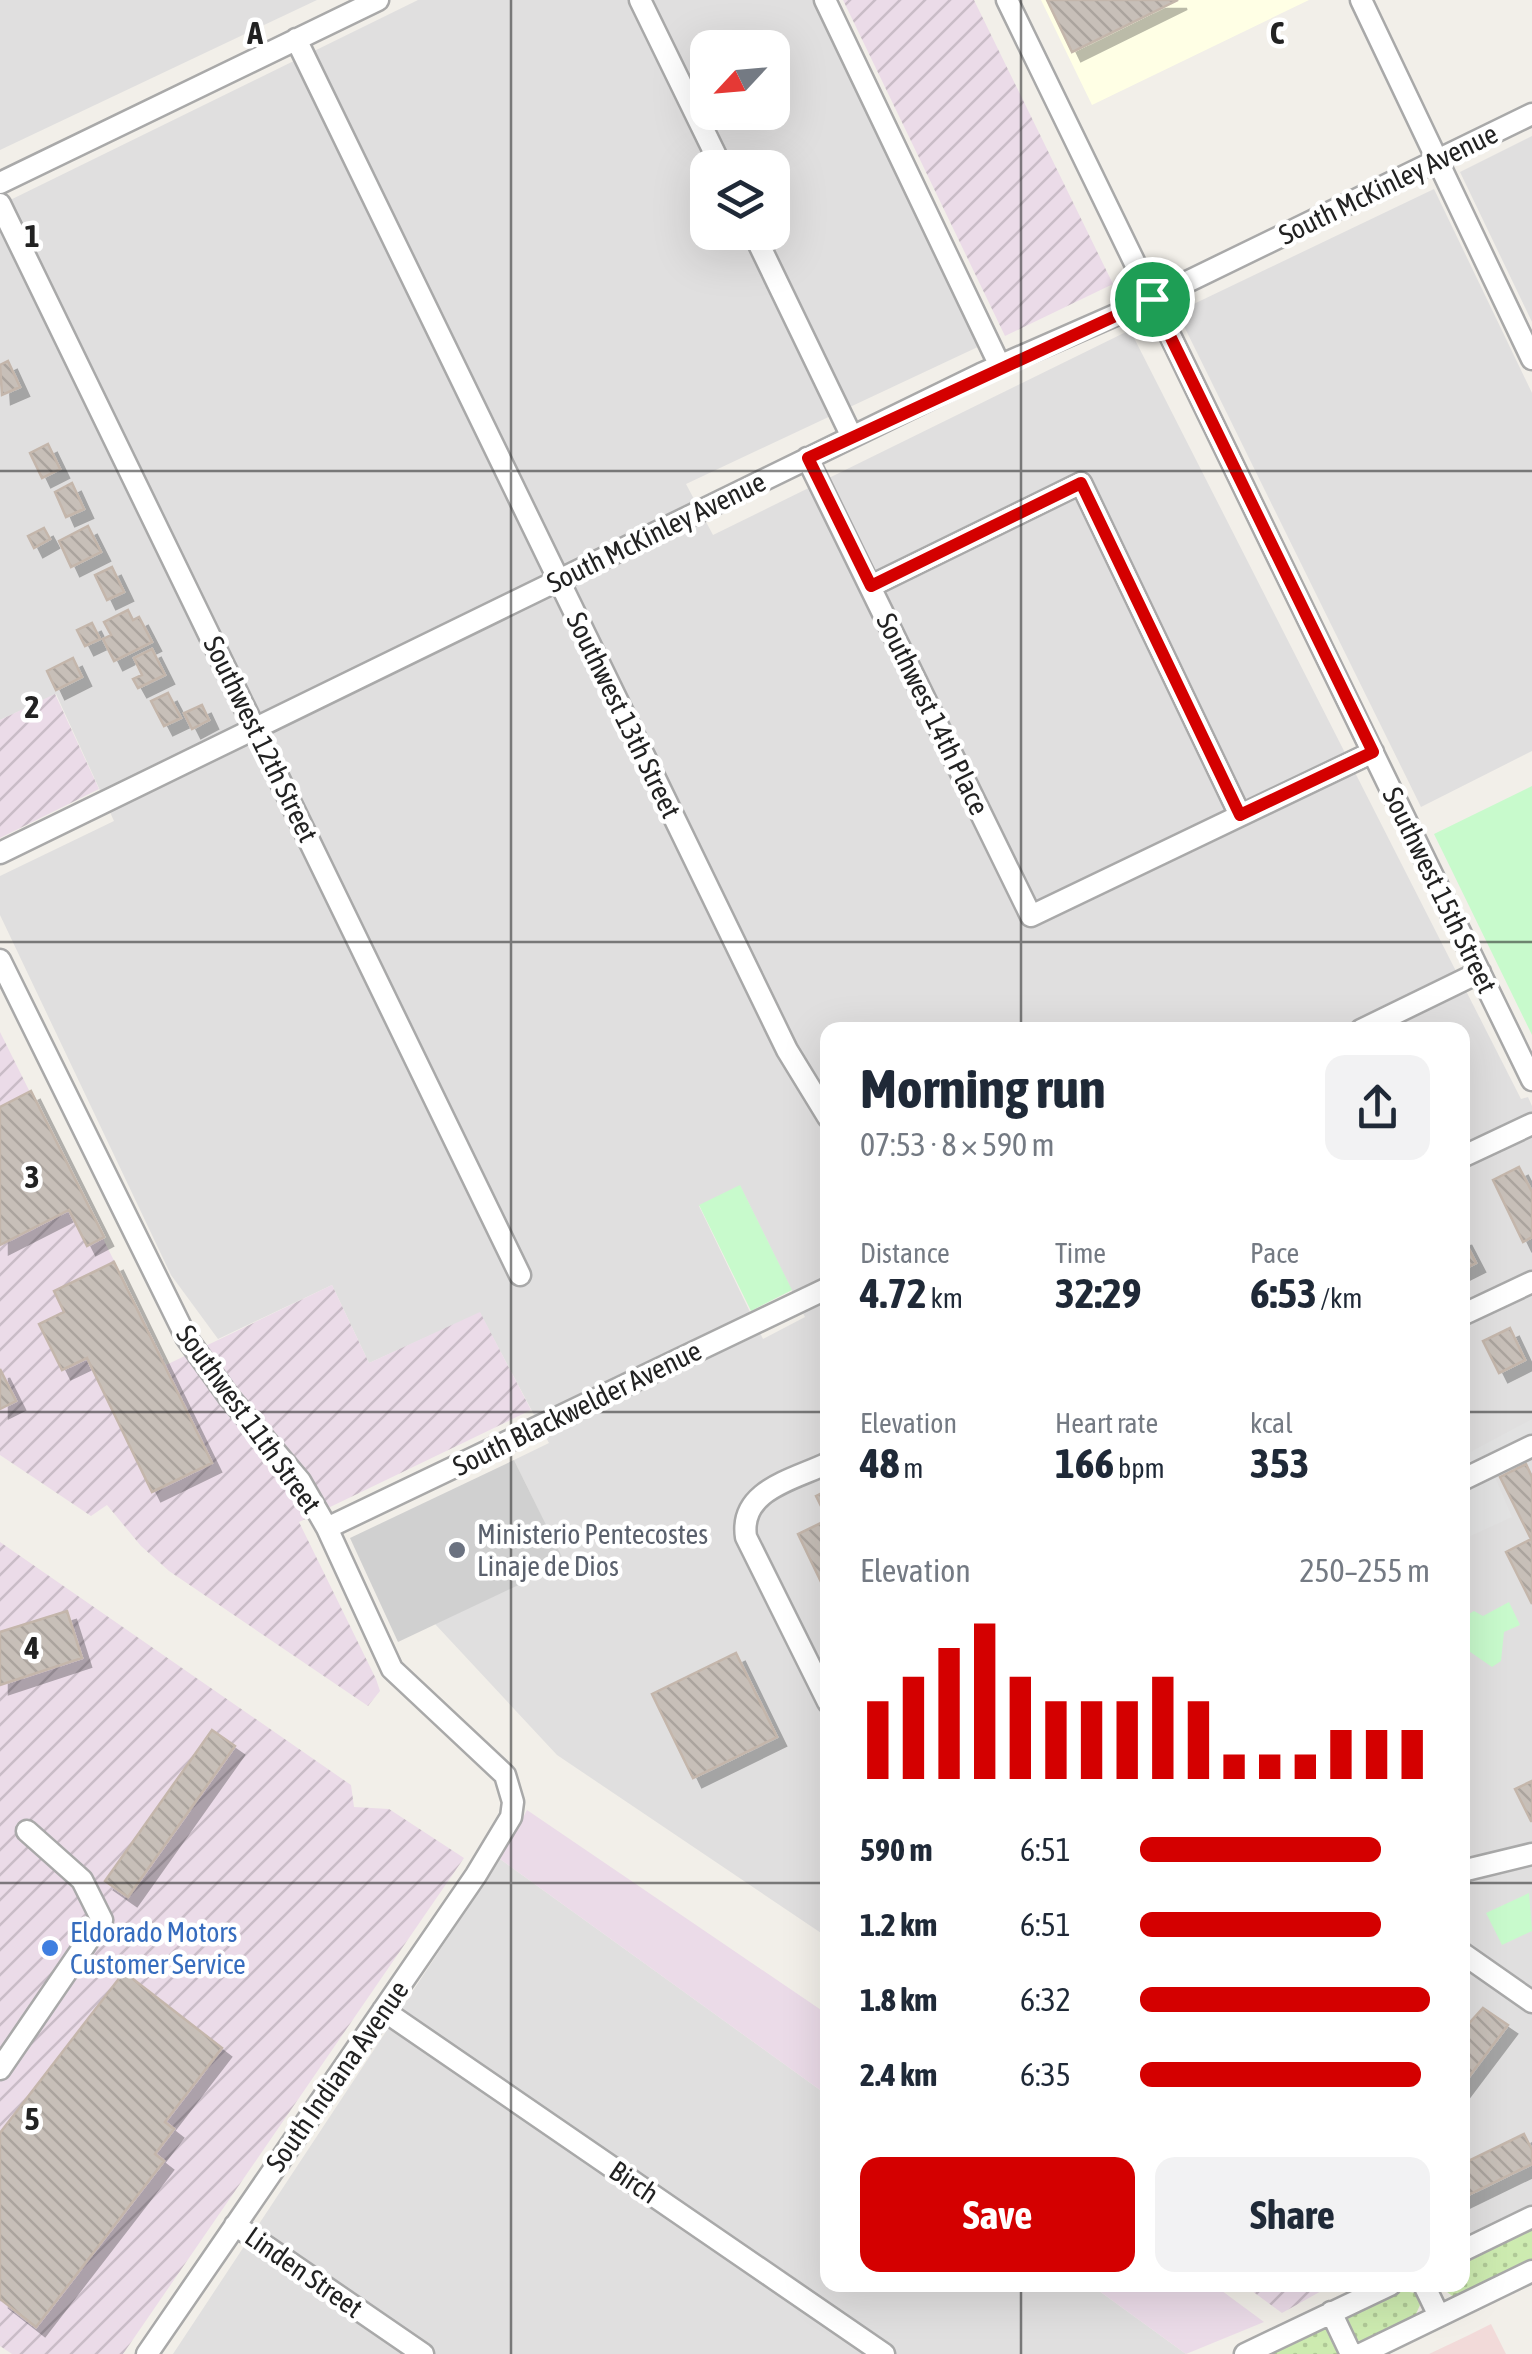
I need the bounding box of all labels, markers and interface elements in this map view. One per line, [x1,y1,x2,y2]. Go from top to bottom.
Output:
text: A [246,14,263,51]
text: C [1270,14,1285,51]
north arrow [690,30,790,130]
map controls [690,30,790,250]
street label: South McKinley Avenue [1273,117,1503,251]
button: layers [690,150,790,250]
text: 1 [24,217,40,254]
pin [1110,257,1195,342]
icon: arrive [1125,272,1180,327]
street label: South McKinley Avenue [541,465,771,599]
street label: Southwest 13th Street [560,607,688,823]
street label: Southwest 14th Place [870,608,996,820]
street label: Southwest 12th Street [197,631,325,847]
text: 2 [24,688,40,725]
street label: Southwest 15th Street [1376,782,1504,998]
button: share [1325,1055,1430,1160]
text: Morning run [860,1057,1106,1120]
text: 07:53 · 8 × 590 m [860,1126,1054,1163]
text: 3 [24,1158,40,1195]
text: Distance [860,1237,950,1269]
text: Time [1055,1237,1106,1269]
text: Pace [1250,1237,1299,1269]
text: 4.72 [860,1269,927,1317]
text: 32:29 [1055,1269,1141,1317]
text: 6:53 [1250,1269,1317,1317]
text: km [927,1282,963,1314]
text: /km [1317,1282,1362,1314]
street label: Southwest 11th Street [170,1319,328,1519]
street label: South Blackwelder Avenue [448,1334,706,1482]
text: Elevation [860,1407,957,1439]
text: Heart rate [1055,1407,1158,1439]
text: kcal [1250,1407,1293,1439]
text: 48 [860,1439,899,1487]
text: 166 [1055,1439,1114,1487]
text: 353 [1250,1439,1309,1487]
text: m [899,1452,923,1484]
text: bpm [1114,1452,1165,1484]
place label: Ministerio Pentecostes Linaje de Dios [477,1518,708,1582]
marker: Ministerio Pentecostes Linaje de Dios [446,1539,468,1561]
text: Elevation [860,1552,971,1589]
text: 250–255 m [1300,1552,1430,1589]
text: 4 [23,1629,40,1666]
text: 590 m [860,1831,933,1868]
text: 6:51 [1020,1831,1071,1868]
text: 1.2 km [860,1906,937,1943]
text: 6:51 [1020,1906,1071,1943]
place label: Eldorado Motors Customer Service [70,1916,246,1980]
marker: Eldorado Motors Customer Service [39,1937,61,1959]
street label: South Indiana Avenue [259,1975,415,2177]
text: 1.8 km [860,1981,937,2018]
text: 6:32 [1020,1981,1071,2018]
text: 2.4 km [860,2056,937,2093]
text: 6:35 [1020,2056,1071,2093]
text: 5 [24,2100,40,2137]
street label: Birch [604,2154,664,2210]
button: Save [860,2157,1135,2272]
button: Share [1155,2157,1430,2272]
street label: Linden Street [239,2220,369,2324]

